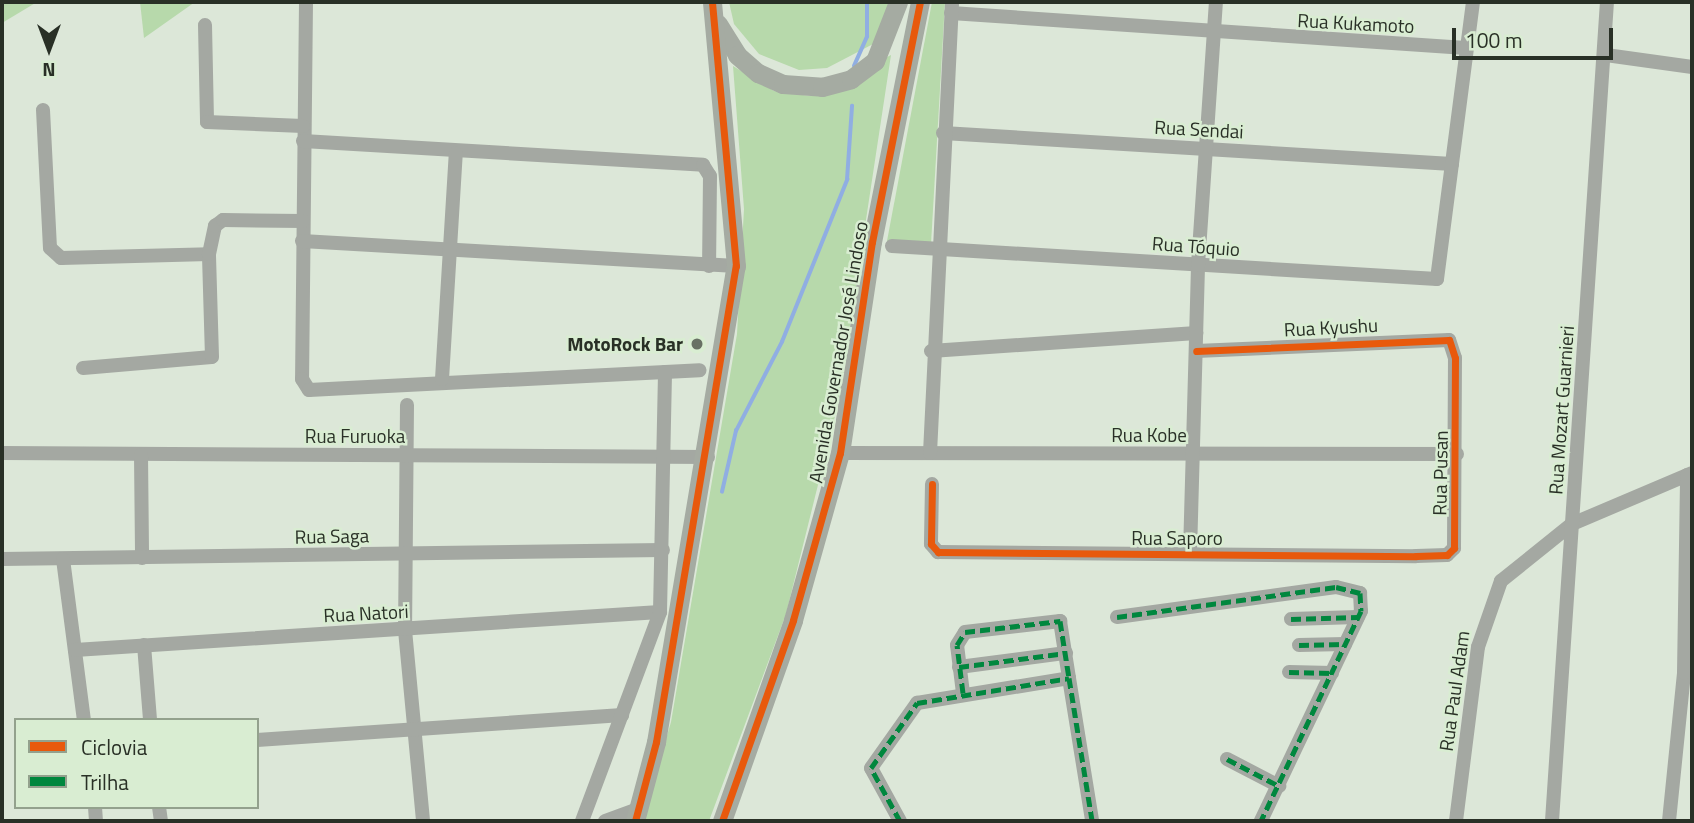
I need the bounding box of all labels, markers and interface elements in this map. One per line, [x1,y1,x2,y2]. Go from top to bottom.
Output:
street label: Rua Kukamoto [1297,9,1415,37]
north arrow [14,14,84,84]
scale bar [1456,14,1617,58]
text: 100 m [1465,24,1522,56]
text: N [42,56,56,85]
street label: Rua Sendai [1154,115,1244,143]
street label: Avenida Governador José Lindoso [804,219,872,485]
street label: Rua Tóquio [1151,232,1241,260]
street label: Rua Kyushu [1283,313,1379,341]
street label: Rua Mozart Guarnieri [1544,325,1578,495]
place label: MotoRock Bar [567,333,683,355]
marker: MotoRock Bar [689,336,705,352]
street label: Rua Kobe [1111,424,1187,446]
street label: Rua Furuoka [305,425,405,447]
street label: Rua Pusan [1428,430,1452,516]
street label: Rua Saga [295,524,369,548]
street label: Rua Saporo [1131,527,1223,549]
street label: Rua Natori [323,599,409,627]
street label: Rua Paul Adam [1434,629,1474,753]
legend [14,718,259,809]
text: Ciclovia [81,731,147,763]
text: Trilha [81,766,129,798]

